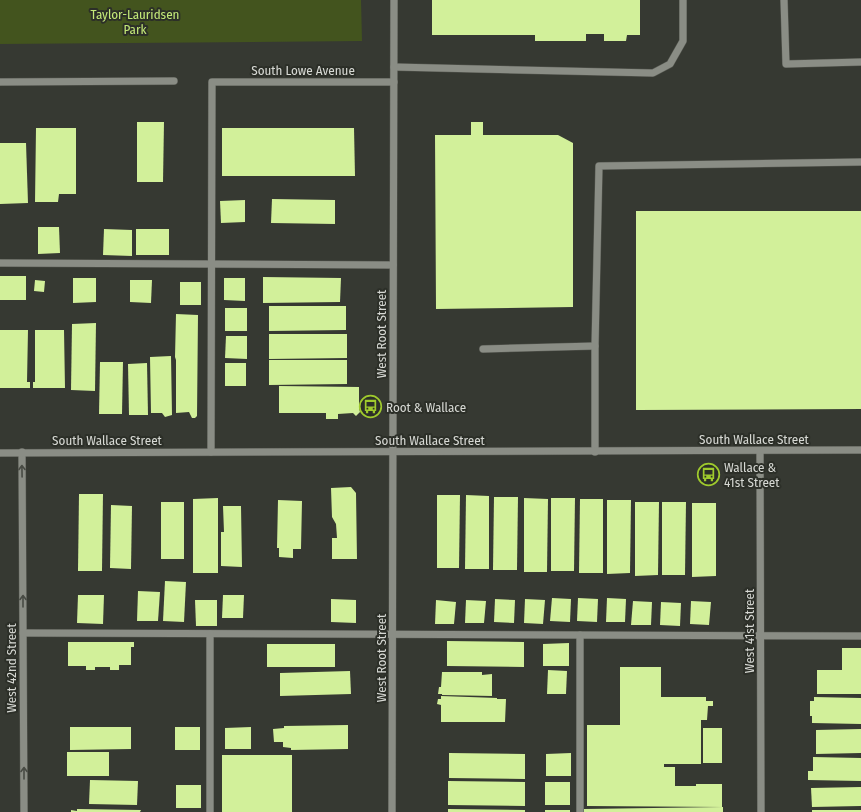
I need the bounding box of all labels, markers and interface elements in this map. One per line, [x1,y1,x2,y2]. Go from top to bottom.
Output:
park label: Taylor-Lauridsen Park [91,7,179,37]
street label: South Lowe Avenue [251,63,355,78]
street label: West Root Street [374,289,389,378]
bus stop icon: Root & Wallace [357,394,383,420]
place label: Root & Wallace [386,400,466,415]
street label: South Wallace Street [699,432,810,447]
street label: South Wallace Street [52,433,163,448]
street label: South Wallace Street [375,433,486,448]
place label: Wallace & 41st Street [724,460,780,490]
bus stop icon: Wallace & 41st Street [696,461,722,487]
one-way arrow [18,465,26,478]
street label: West 41st Street [742,588,757,673]
one-way arrow [19,595,27,608]
street label: West Root Street [374,613,389,702]
street label: West 42nd Street [4,622,19,713]
one-way arrow [20,767,28,780]

